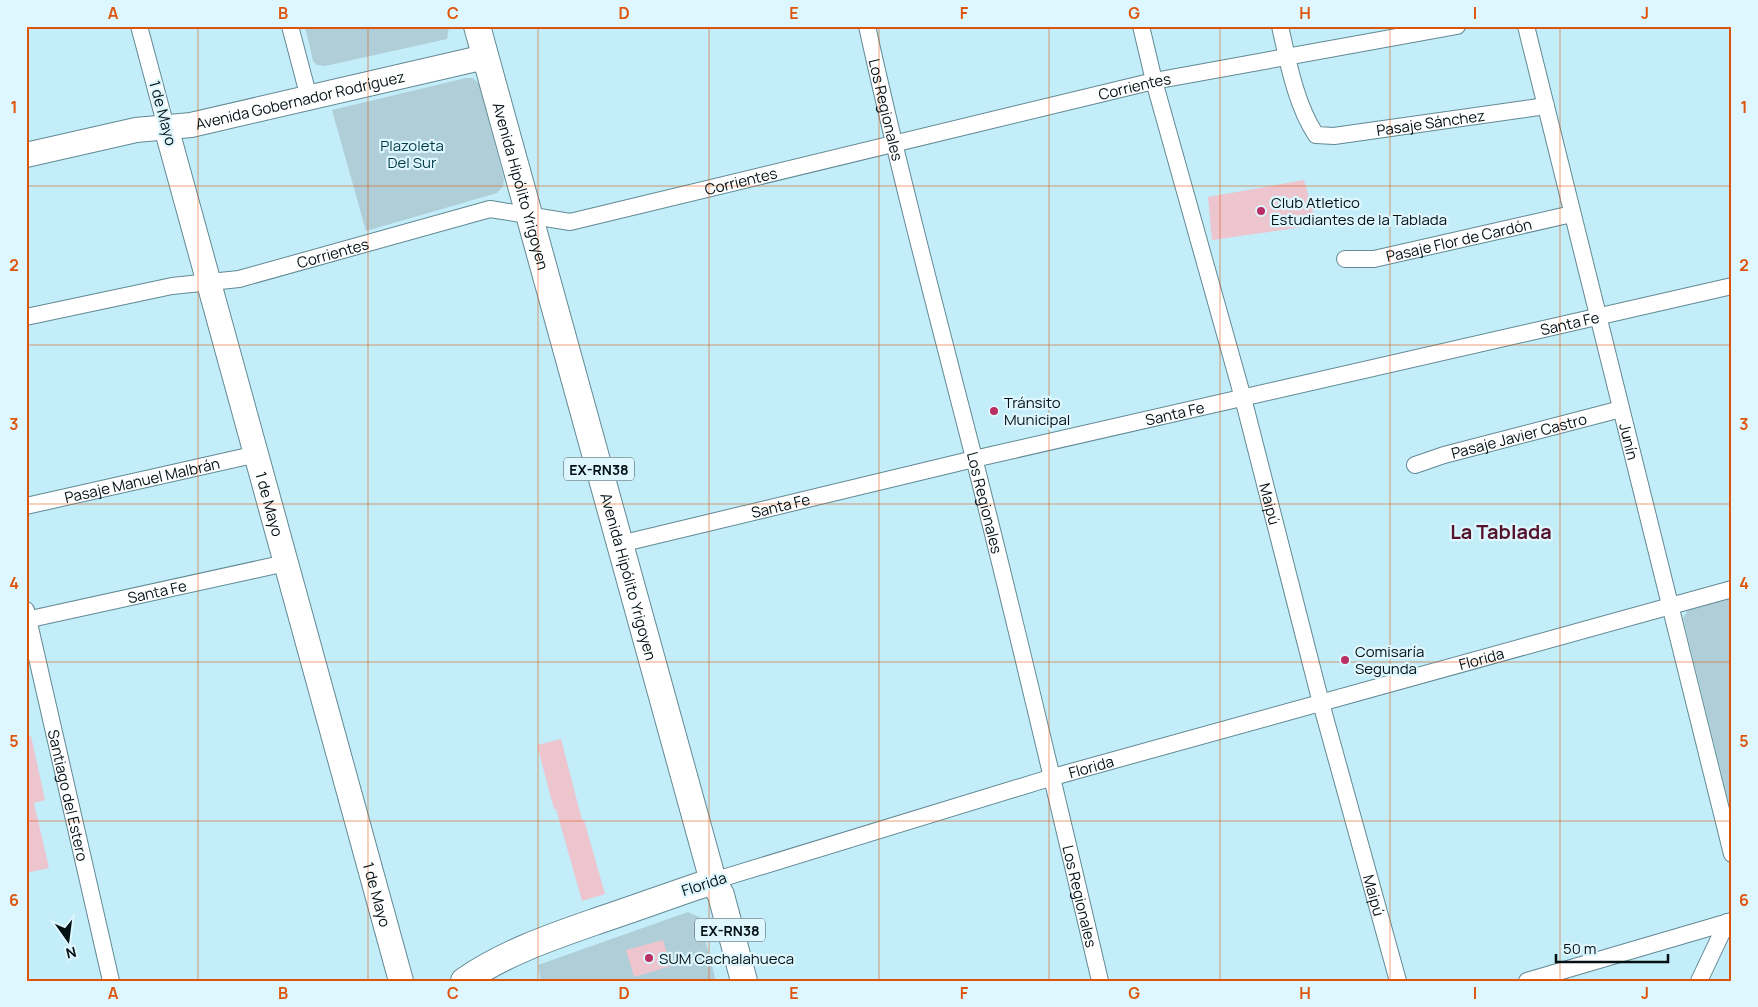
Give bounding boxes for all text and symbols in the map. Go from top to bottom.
text: A [108,2,119,24]
text: B [278,2,288,24]
text: C [447,2,459,24]
text: D [618,2,630,24]
text: E [789,2,799,24]
text: F [960,2,969,24]
text: G [1128,2,1140,24]
text: H [1299,2,1311,24]
text: I [1473,2,1477,24]
text: J [1641,2,1649,24]
street label: Los Regionales [864,57,909,163]
street label: Avenida Gobernador Rodríguez [193,65,407,134]
street label: Corrientes [1096,68,1173,105]
street label: 1 de Mayo [144,78,182,148]
text: 1 [10,96,18,118]
text: 1 [1740,96,1748,118]
street label: Avenida Hipólito Yrigoyen [488,100,554,272]
street label: Pasaje Sánchez [1375,104,1486,140]
park label: Plazoleta Del Sur [380,135,444,173]
street label: Corrientes [703,162,779,200]
place label: Club Atletico Estudiantes de la Tablada [1271,192,1447,230]
marker: Club Atletico Estudiantes de la Tablada [1255,205,1267,217]
street label: Pasaje Flor de Cardón [1384,213,1534,266]
street label: Corrientes [294,233,371,273]
text: 2 [9,254,19,276]
text: 2 [1739,254,1749,276]
street label: Santa Fe [1538,306,1601,340]
place label: Tránsito Municipal [1004,392,1070,430]
street label: Santa Fe [1143,396,1207,430]
marker: Tránsito Municipal [988,405,1000,417]
street label: Pasaje Javier Castro [1449,408,1589,463]
text: 3 [9,413,19,435]
text: 3 [1739,413,1749,435]
street label: Junín [1615,421,1644,462]
street label: Los Regionales [962,449,1008,556]
street label: Pasaje Manuel Malbrán [62,452,222,508]
road number: EX-RN38 [564,458,634,480]
street label: 1 de Mayo [251,469,289,539]
street label: Maipú [1255,481,1285,527]
street label: Santa Fe [749,488,812,523]
street label: Avenida Hipólito Yrigoyen [596,490,662,663]
district label: La Tablada [1450,518,1552,545]
text: 4 [9,572,19,594]
text: 4 [1739,572,1749,594]
street label: Santa Fe [125,575,189,608]
place label: Comisaría Segunda [1355,641,1424,679]
street label: Florida [1456,642,1506,675]
marker: Comisaría Segunda [1339,654,1351,666]
street label: Santiago del Estero [43,727,94,863]
text: 5 [9,730,19,752]
text: 5 [1739,730,1749,752]
street label: Florida [1066,750,1116,783]
street label: Los Regionales [1058,843,1102,949]
street label: 1 de Mayo [358,860,396,929]
street label: Florida [679,867,729,901]
street label: Maipú [1358,872,1390,918]
text: 6 [9,889,19,911]
text: 6 [1739,889,1749,911]
north arrow [42,914,92,964]
road number: EX-RN38 [695,918,765,942]
scale bar [1556,932,1668,964]
text: 50 m [1563,938,1597,959]
text: N [64,943,78,964]
place label: SUM Cachalahueca [659,948,794,969]
marker: SUM Cachalahueca [643,952,655,964]
text: A [108,982,119,1004]
text: B [278,982,288,1004]
text: C [447,982,459,1004]
text: D [618,982,630,1004]
text: E [789,982,799,1004]
text: F [960,982,969,1004]
text: G [1128,982,1140,1004]
text: H [1299,982,1311,1004]
text: I [1473,982,1477,1004]
text: J [1641,982,1649,1004]

